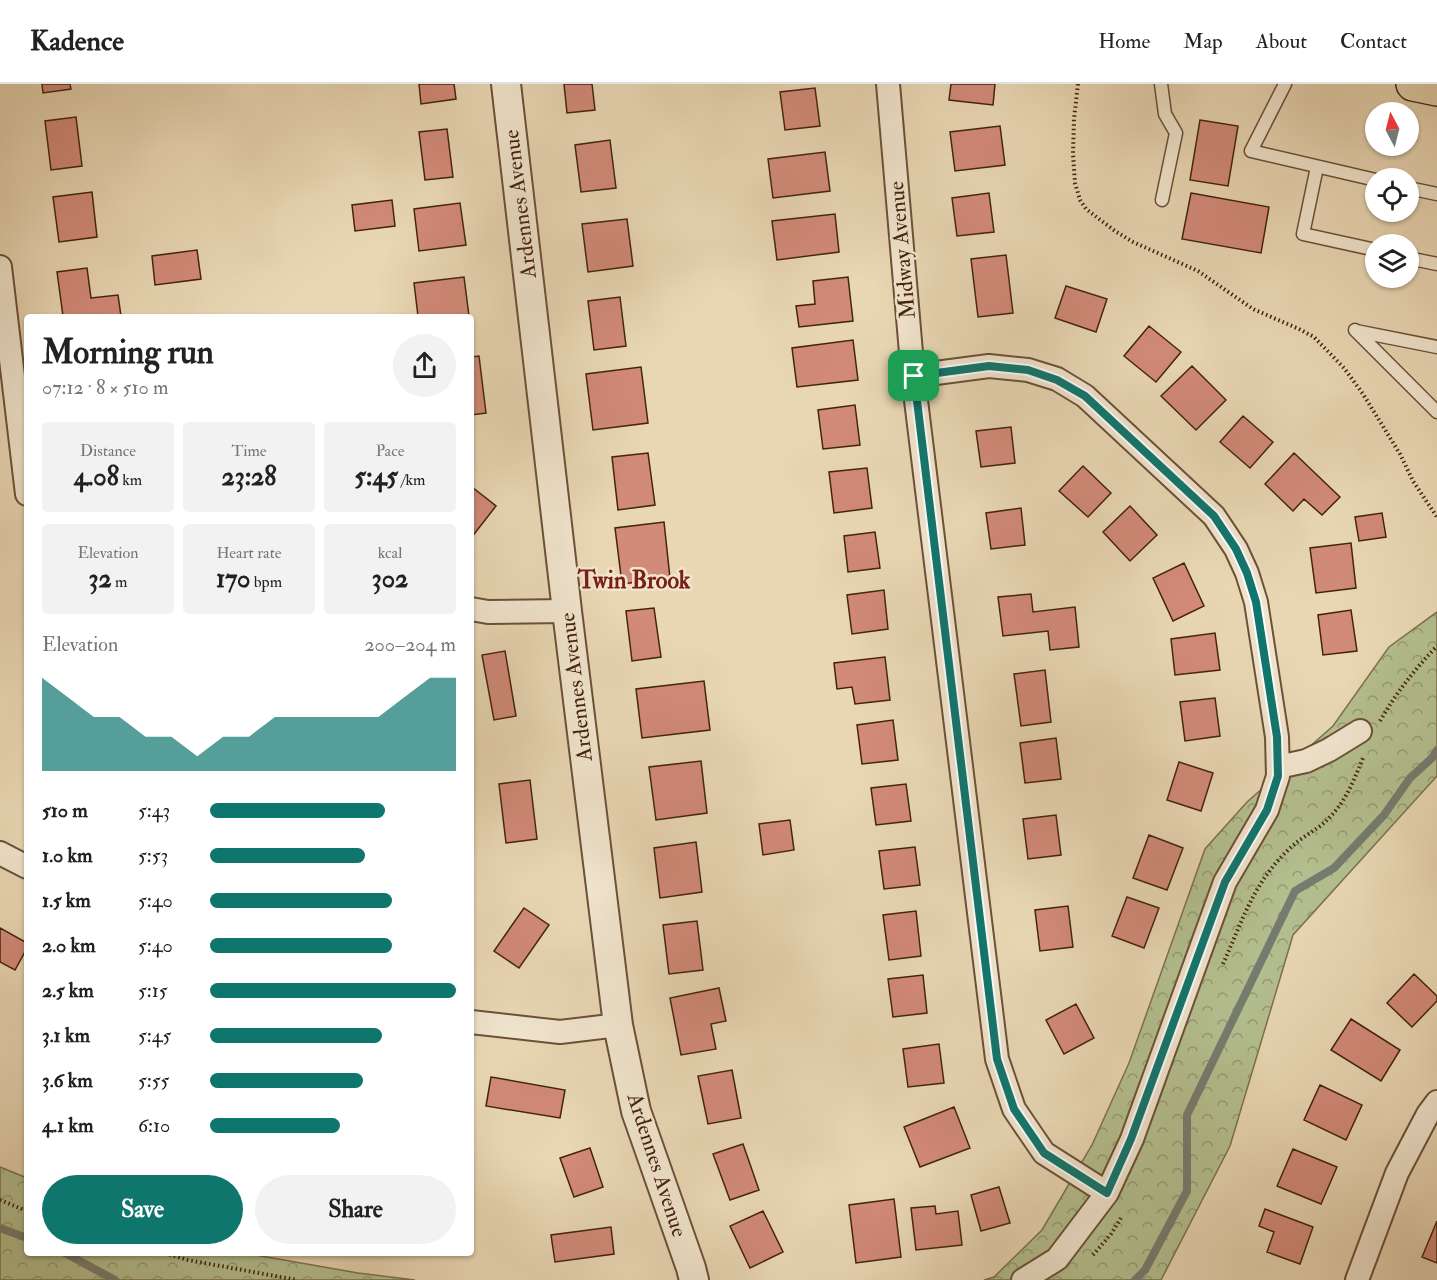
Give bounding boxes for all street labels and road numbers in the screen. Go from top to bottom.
street label: Ardennes Avenue [497,128,543,281]
street label: Midway Avenue [882,180,922,320]
street label: Ardennes Avenue [553,611,599,764]
street label: Ardennes Avenue [620,1088,693,1241]

